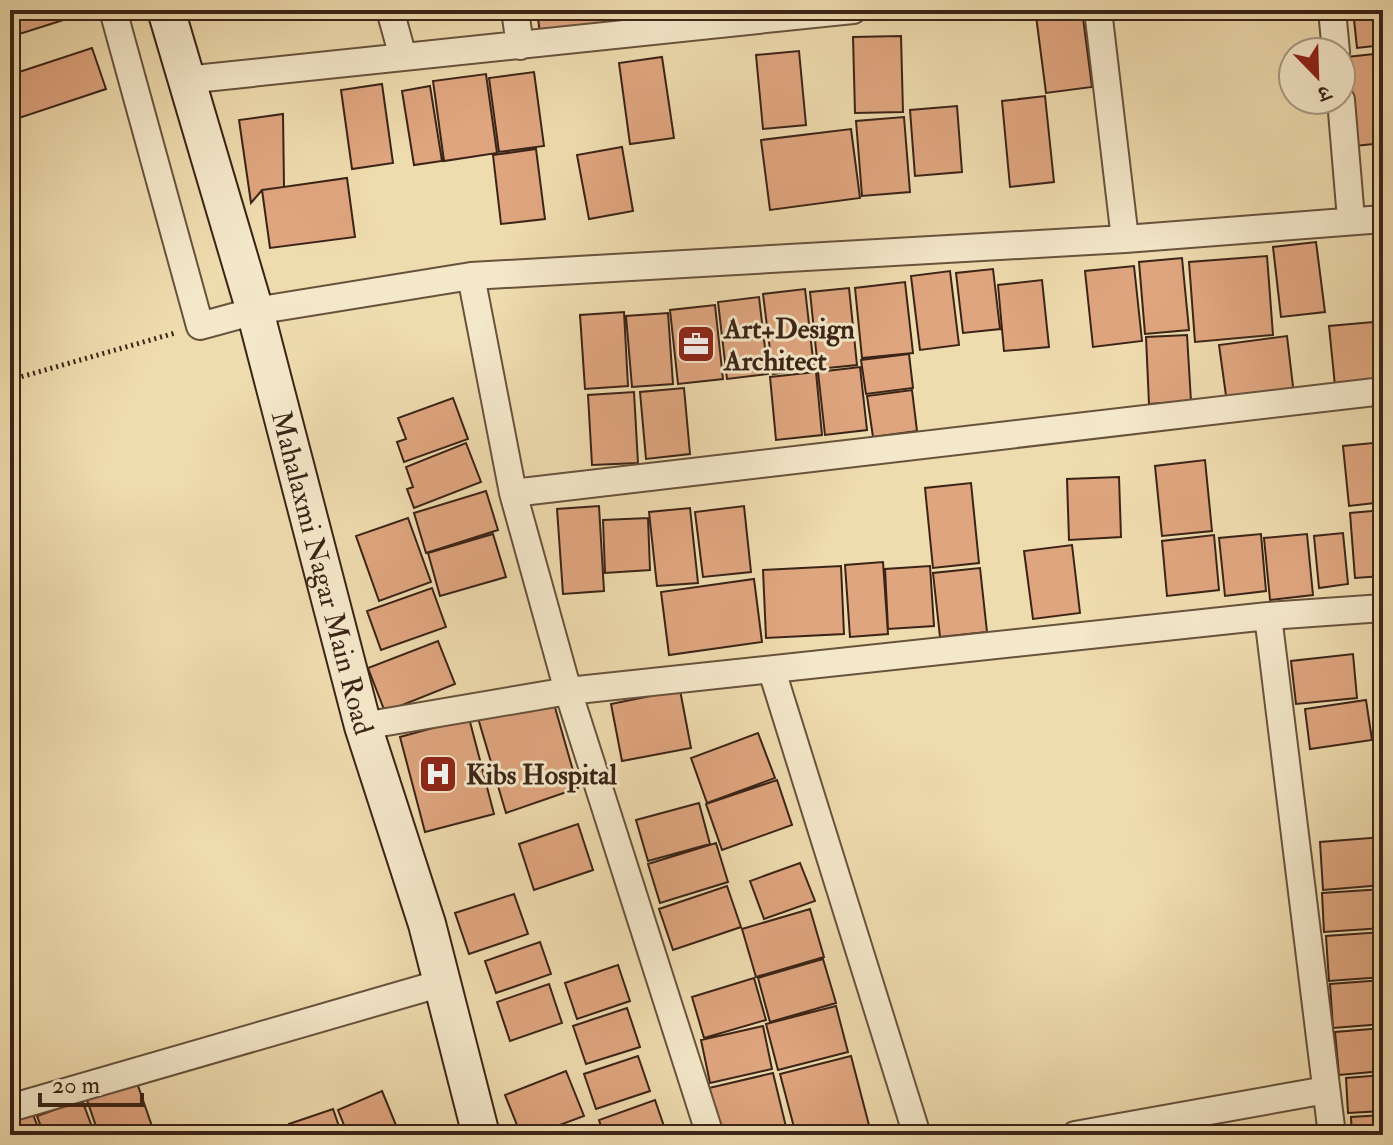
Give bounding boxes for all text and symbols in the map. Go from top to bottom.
north arrow [1277,36,1357,116]
text: उ [1312,78,1337,109]
place label: Art+Design Architect [723,312,855,379]
office icon: Art+Design Architect [675,323,717,365]
street label: Mahalaxmi Nagar Main Road [263,407,381,740]
hospital icon: Kibs Hospital [417,753,459,795]
place label: Kibs Hospital [466,758,618,793]
scale bar [40,1057,142,1107]
text: 20 m [52,1070,101,1101]

